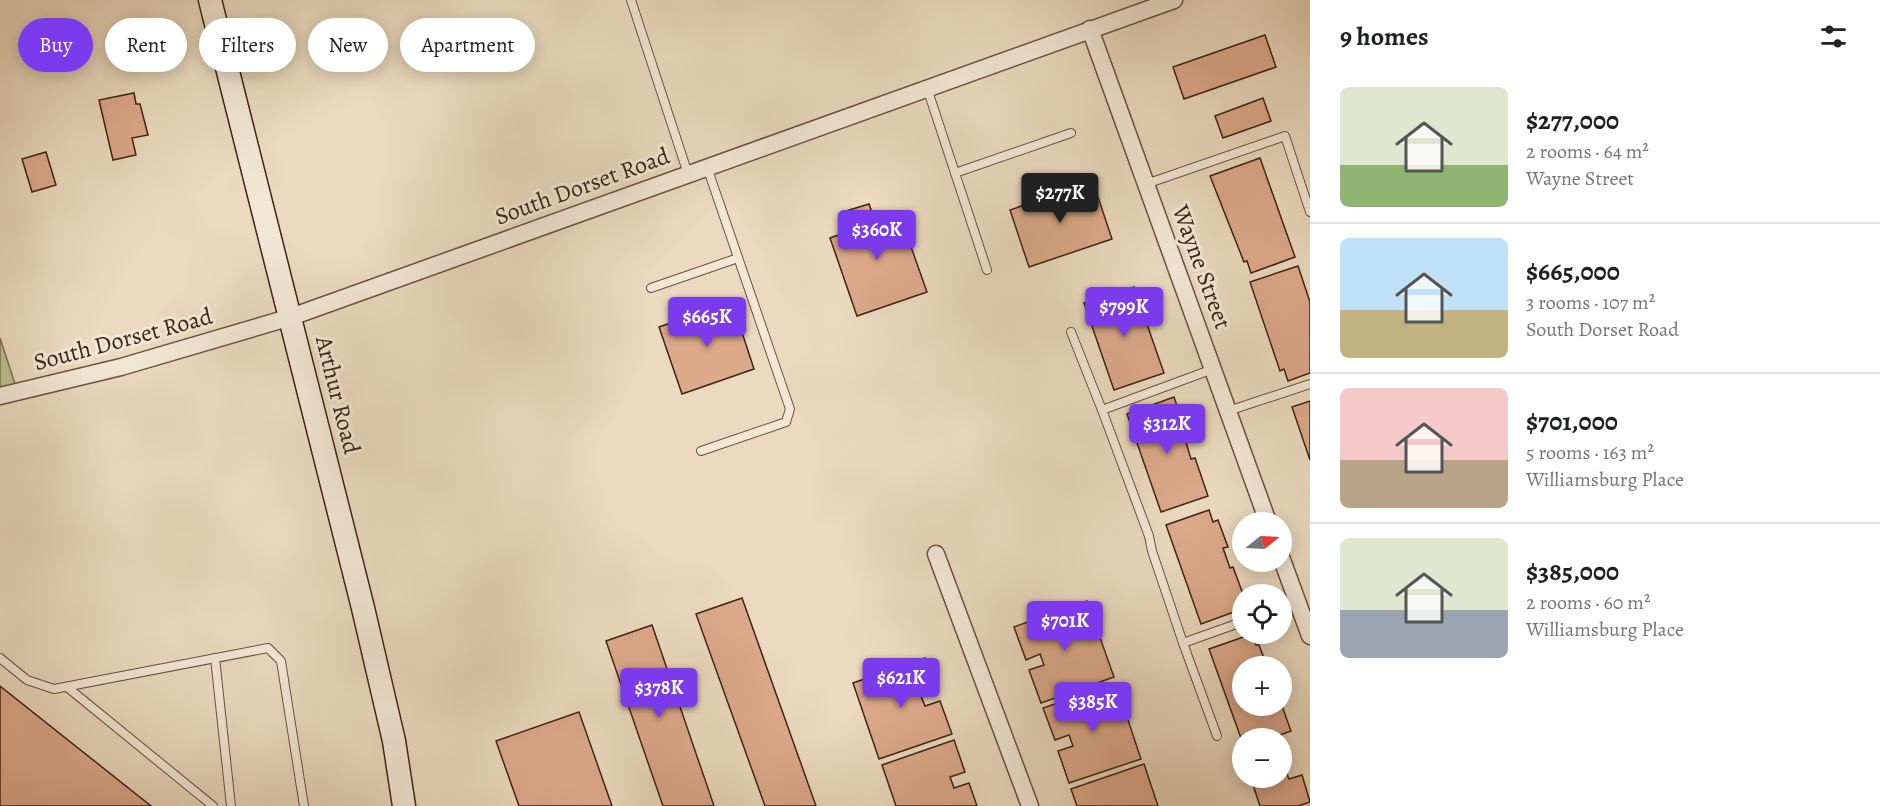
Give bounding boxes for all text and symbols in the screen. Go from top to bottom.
chip: Buy [18,18,93,72]
chip: Rent [105,18,187,72]
chip: Filters [199,18,296,72]
chip: New [308,18,388,72]
chip: Apartment [400,18,535,72]
text: 9 homes [1340,19,1429,54]
icon: filters [1817,20,1850,53]
text: $277,000 [1526,103,1619,138]
icon: home [1388,111,1460,183]
text: 2 rooms · 64 m² [1526,138,1649,165]
street label: South Dorset Road [490,140,674,232]
text: Wayne Street [1526,165,1634,192]
pin: $277K [1018,173,1102,224]
text: $277K [1035,179,1085,206]
street label: Wayne Street [1164,200,1239,333]
pin: $360K [835,210,919,261]
text: $360K [852,216,902,243]
text: $665,000 [1526,254,1620,289]
icon: home [1388,262,1460,334]
pin: $799K [1082,287,1166,338]
text: 3 rooms · 107 m² [1526,289,1655,316]
text: $799K [1099,293,1149,320]
pin: $665K [665,297,749,348]
street label: South Dorset Road [30,300,216,378]
text: $665K [682,303,732,330]
text: South Dorset Road [1526,316,1679,343]
street label: Arthur Road [308,332,368,457]
pin: $312K [1125,404,1209,455]
text: $701,000 [1526,404,1618,439]
text: $312K [1143,410,1191,437]
icon: home [1388,412,1460,484]
text: 5 rooms · 163 m² [1526,439,1654,466]
text: Williamsburg Place [1526,466,1684,493]
north arrow [1232,512,1292,572]
map controls [1232,512,1292,788]
text: $385,000 [1526,554,1619,589]
icon: home [1388,562,1460,634]
button: locate [1232,584,1292,644]
text: 2 rooms · 60 m² [1526,589,1650,616]
pin: $701K [1023,601,1107,652]
text: $701K [1041,607,1089,634]
text: Williamsburg Place [1526,616,1684,643]
button: + [1232,656,1292,716]
pin: $621K [859,658,943,709]
text: $621K [877,664,925,691]
pin: $378K [617,668,701,719]
text: $378K [634,674,684,701]
pin: $385K [1051,682,1135,733]
text: $385K [1068,688,1118,715]
button: − [1232,728,1292,788]

